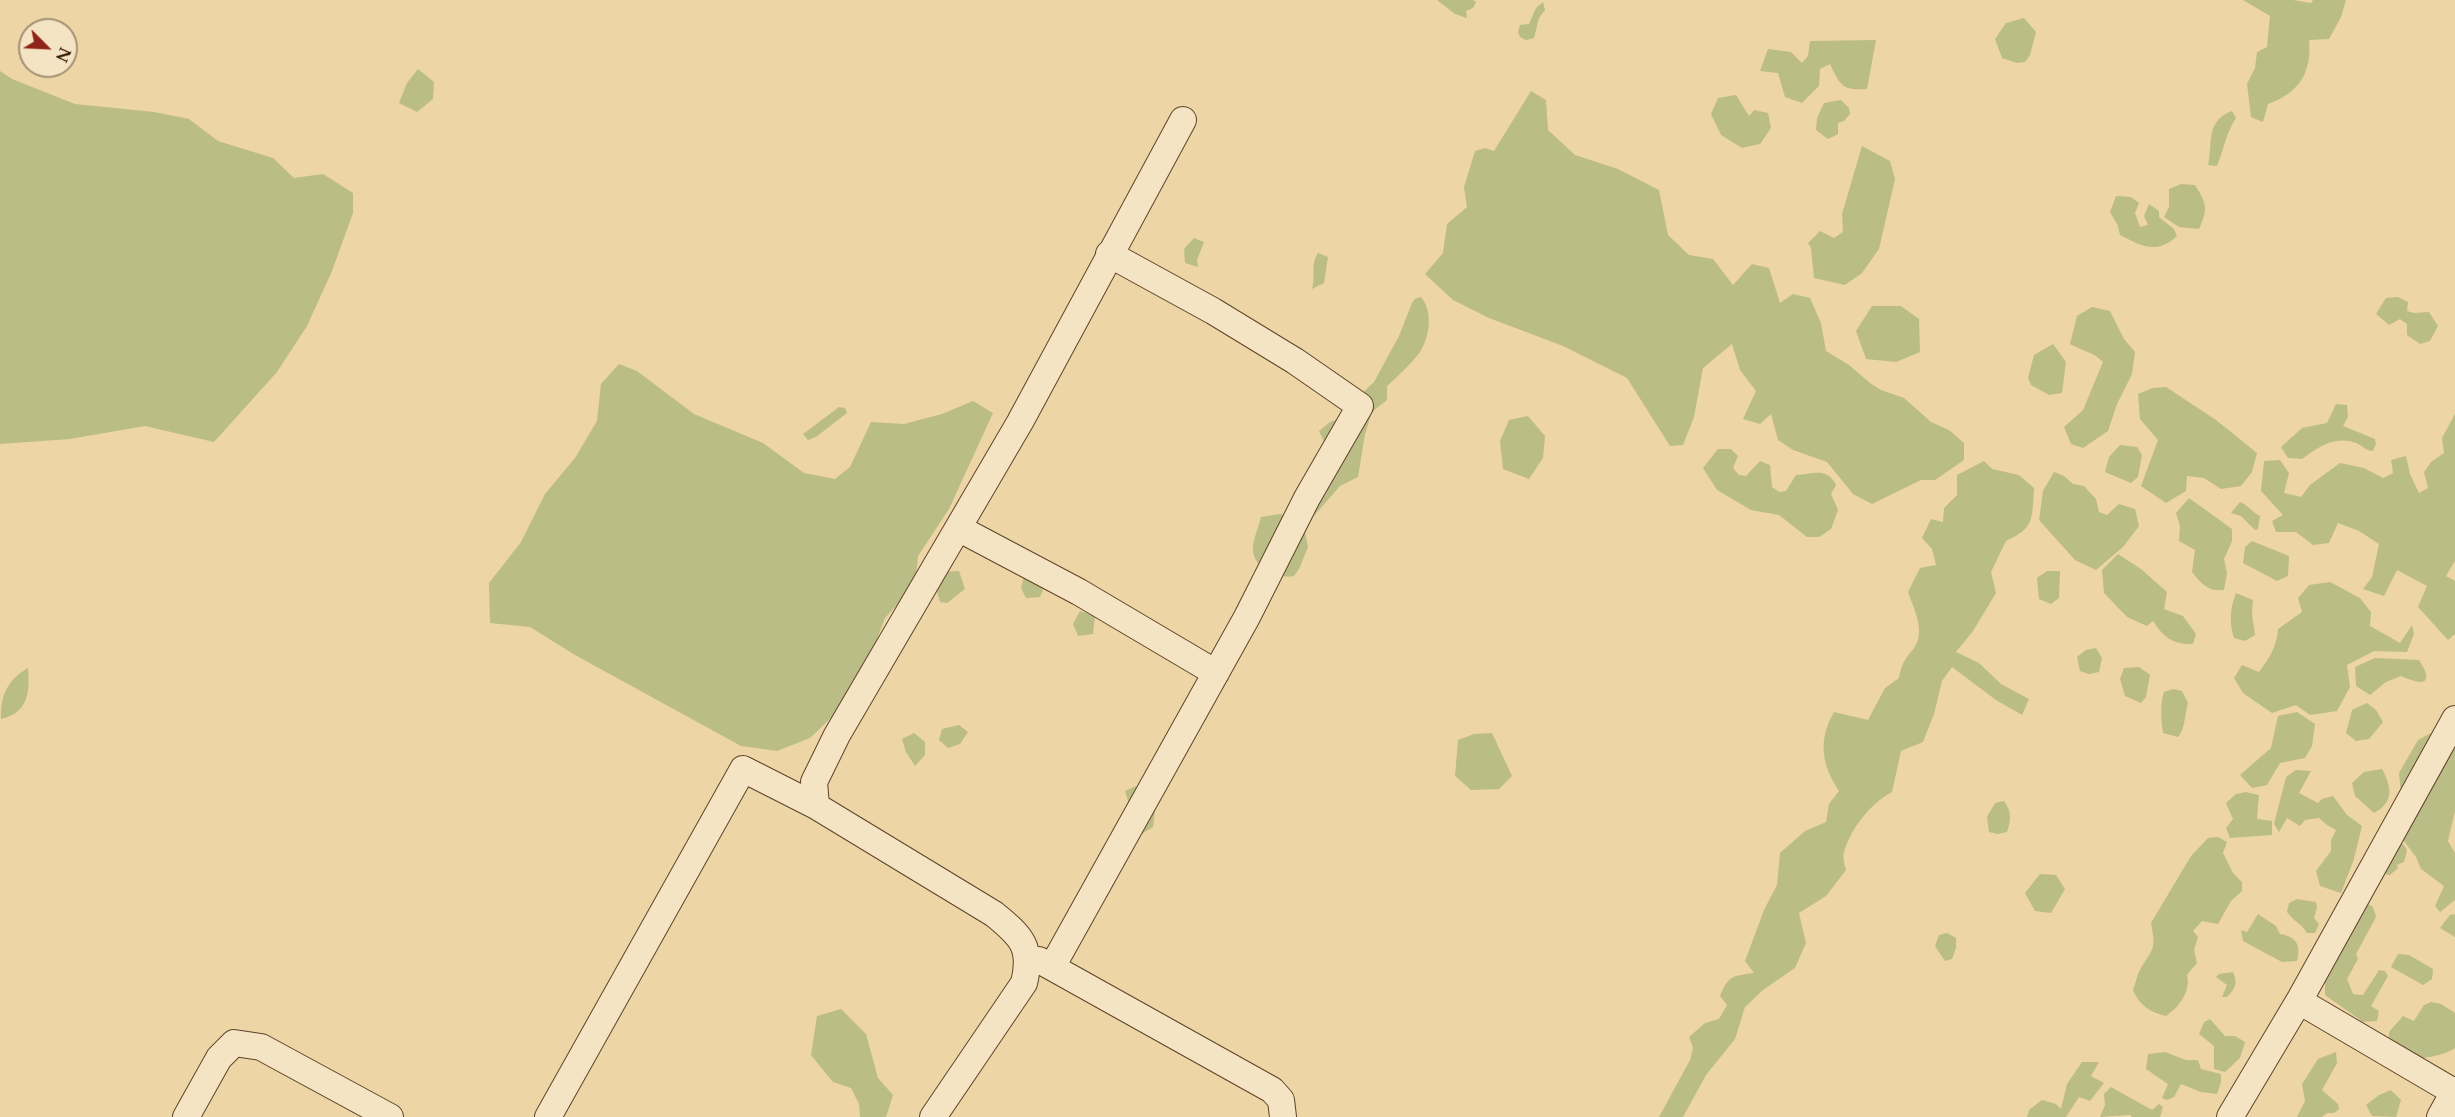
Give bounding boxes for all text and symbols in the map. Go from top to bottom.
north arrow [18,18,78,78]
text: N [50,44,75,65]

